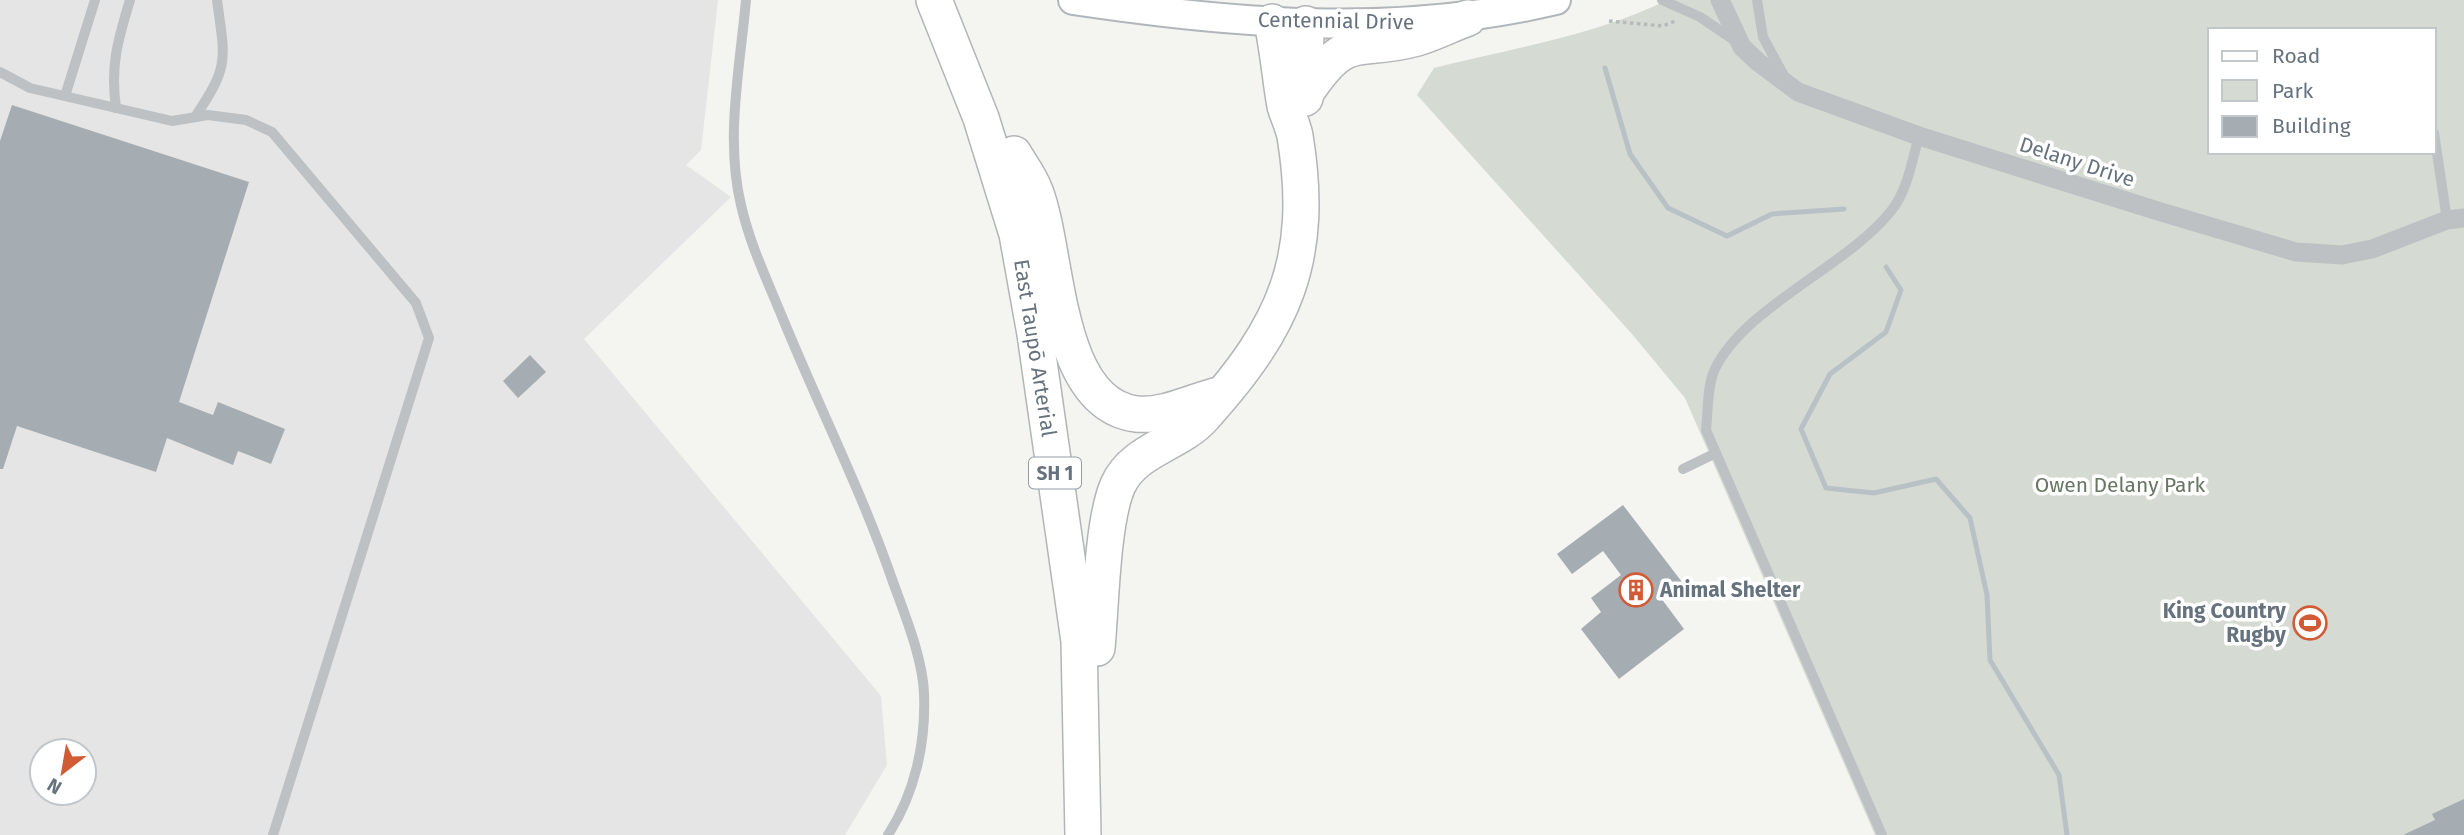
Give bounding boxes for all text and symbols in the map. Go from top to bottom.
street label: Centennial Drive [1258,7,1414,35]
legend [2208,28,2436,154]
text: Road [2272,43,2320,69]
text: Park [2272,78,2314,104]
text: Building [2272,113,2351,139]
street label: Delany Drive [2016,131,2138,193]
street label: East Taupō Arterial [1008,257,1062,439]
road number: SH 1 [1029,458,1081,488]
park label: Owen Delany Park [2035,472,2206,498]
building icon: Animal Shelter [1617,571,1655,609]
place label: Animal Shelter [1659,577,1801,603]
place label: King Country Rugby [2163,598,2286,648]
sports icon: King Country Rugby [2291,604,2329,642]
north arrow [28,737,98,807]
text: N [43,773,66,799]

